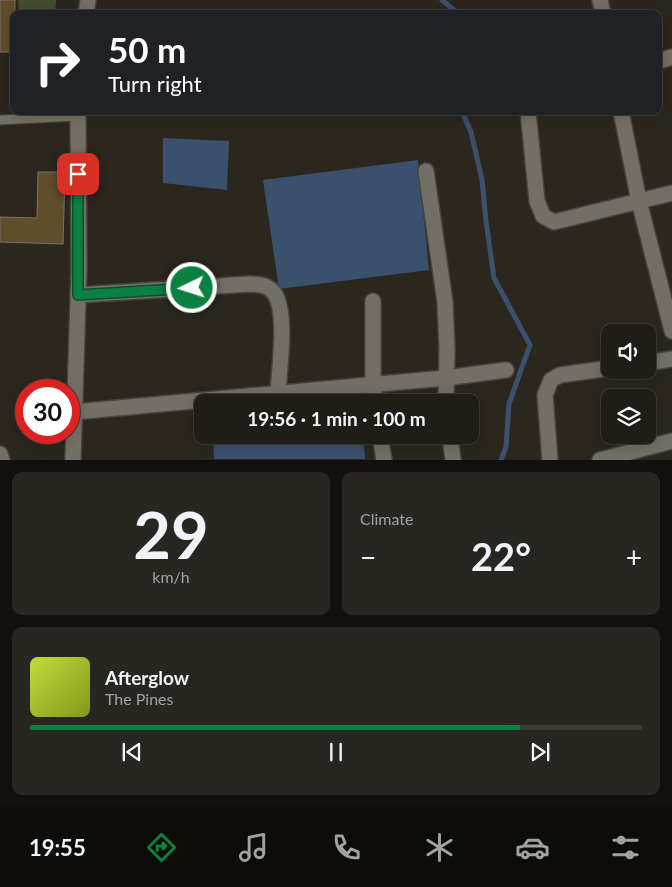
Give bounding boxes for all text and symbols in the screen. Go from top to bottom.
text: 50 m [108,28,186,70]
icon: right [25,30,90,95]
text: Turn right [108,70,202,97]
pin [57,153,99,195]
icon: arrive [64,160,92,188]
position arrow [165,261,217,313]
map controls [601,324,656,444]
button: sound [601,324,656,379]
speed limit sign: 30 [15,379,80,444]
button: layers [601,389,656,444]
text: 19:56 · 1 min · 100 m [247,407,426,430]
text: 29 [133,495,209,573]
text: Climate [360,509,413,528]
text: 22° [471,533,531,579]
text: − [360,540,376,574]
text: + [626,540,642,574]
text: km/h [152,567,190,586]
text: Afterglow [105,666,189,689]
text: The Pines [105,689,174,708]
icon: previous [118,738,146,766]
icon: pause [322,738,350,766]
icon: next [526,738,554,766]
icon: directions [144,830,179,865]
icon: music [236,830,271,865]
icon: phone [329,830,364,865]
icon: climate [422,830,457,865]
icon: car [515,830,550,865]
icon: filters [608,830,643,865]
text: 19:55 [29,834,86,861]

